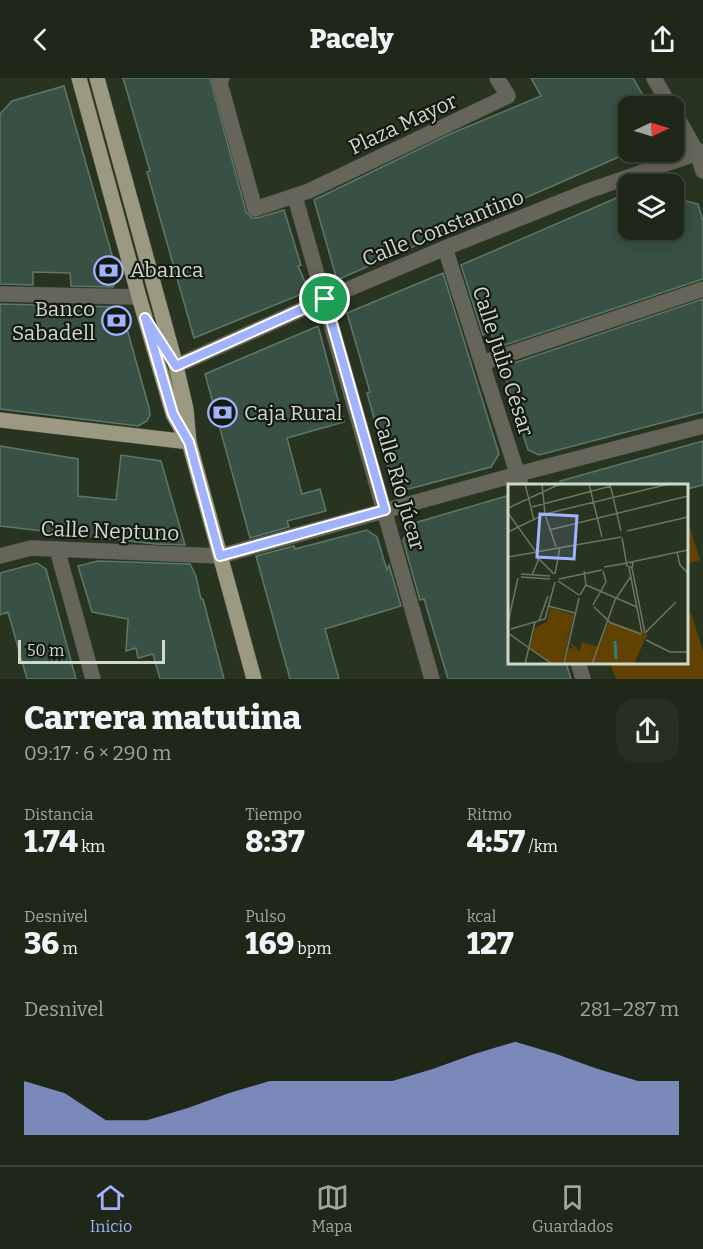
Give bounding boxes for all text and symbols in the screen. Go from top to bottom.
icon: back [24,23,57,56]
text: Pacely [310,23,393,55]
icon: share [646,23,679,56]
street label: Plaza Mayor [345,88,461,160]
north arrow [618,96,684,162]
map controls [618,96,684,240]
button: layers [618,174,684,240]
street label: Calle Constantino [358,184,528,272]
bank icon: Abanca [93,254,125,286]
place label: Abanca [130,257,204,283]
pin [299,273,350,324]
icon: arrive [308,282,341,315]
street label: Calle Julio César [467,283,539,439]
place label: Banco Sabadell [12,296,95,346]
bank icon: Banco Sabadell [100,305,132,337]
bank icon: Caja Rural [207,397,239,429]
place label: Caja Rural [244,400,343,426]
street label: Calle Río Júcar [367,412,431,554]
inset map [508,484,688,664]
street label: Calle Neptuno [40,516,180,546]
scale bar [18,637,165,664]
text: 50 m [27,641,64,660]
text: Carrera matutina [24,698,301,738]
button: share [616,699,679,762]
text: 09:17 · 6 × 290 m [24,741,171,765]
text: Distancia [24,805,93,824]
text: Tiempo [245,805,302,824]
text: Ritmo [467,805,512,824]
text: 1.74 [24,824,78,860]
text: 8:37 [245,824,305,860]
text: 4:57 [467,824,525,860]
text: km [78,837,105,856]
text: /km [525,837,558,856]
text: Desnivel [24,907,88,926]
text: Pulso [245,907,286,926]
text: kcal [467,907,496,926]
text: 36 [24,926,59,962]
text: 169 [245,926,294,962]
text: 127 [467,926,514,962]
text: m [59,939,78,958]
text: bpm [294,939,332,958]
text: Desnivel [24,997,104,1021]
text: 281–287 m [580,997,679,1021]
tab: Inicio [90,1181,132,1236]
tab: Mapa [312,1181,353,1236]
tab: Guardados [532,1181,613,1236]

